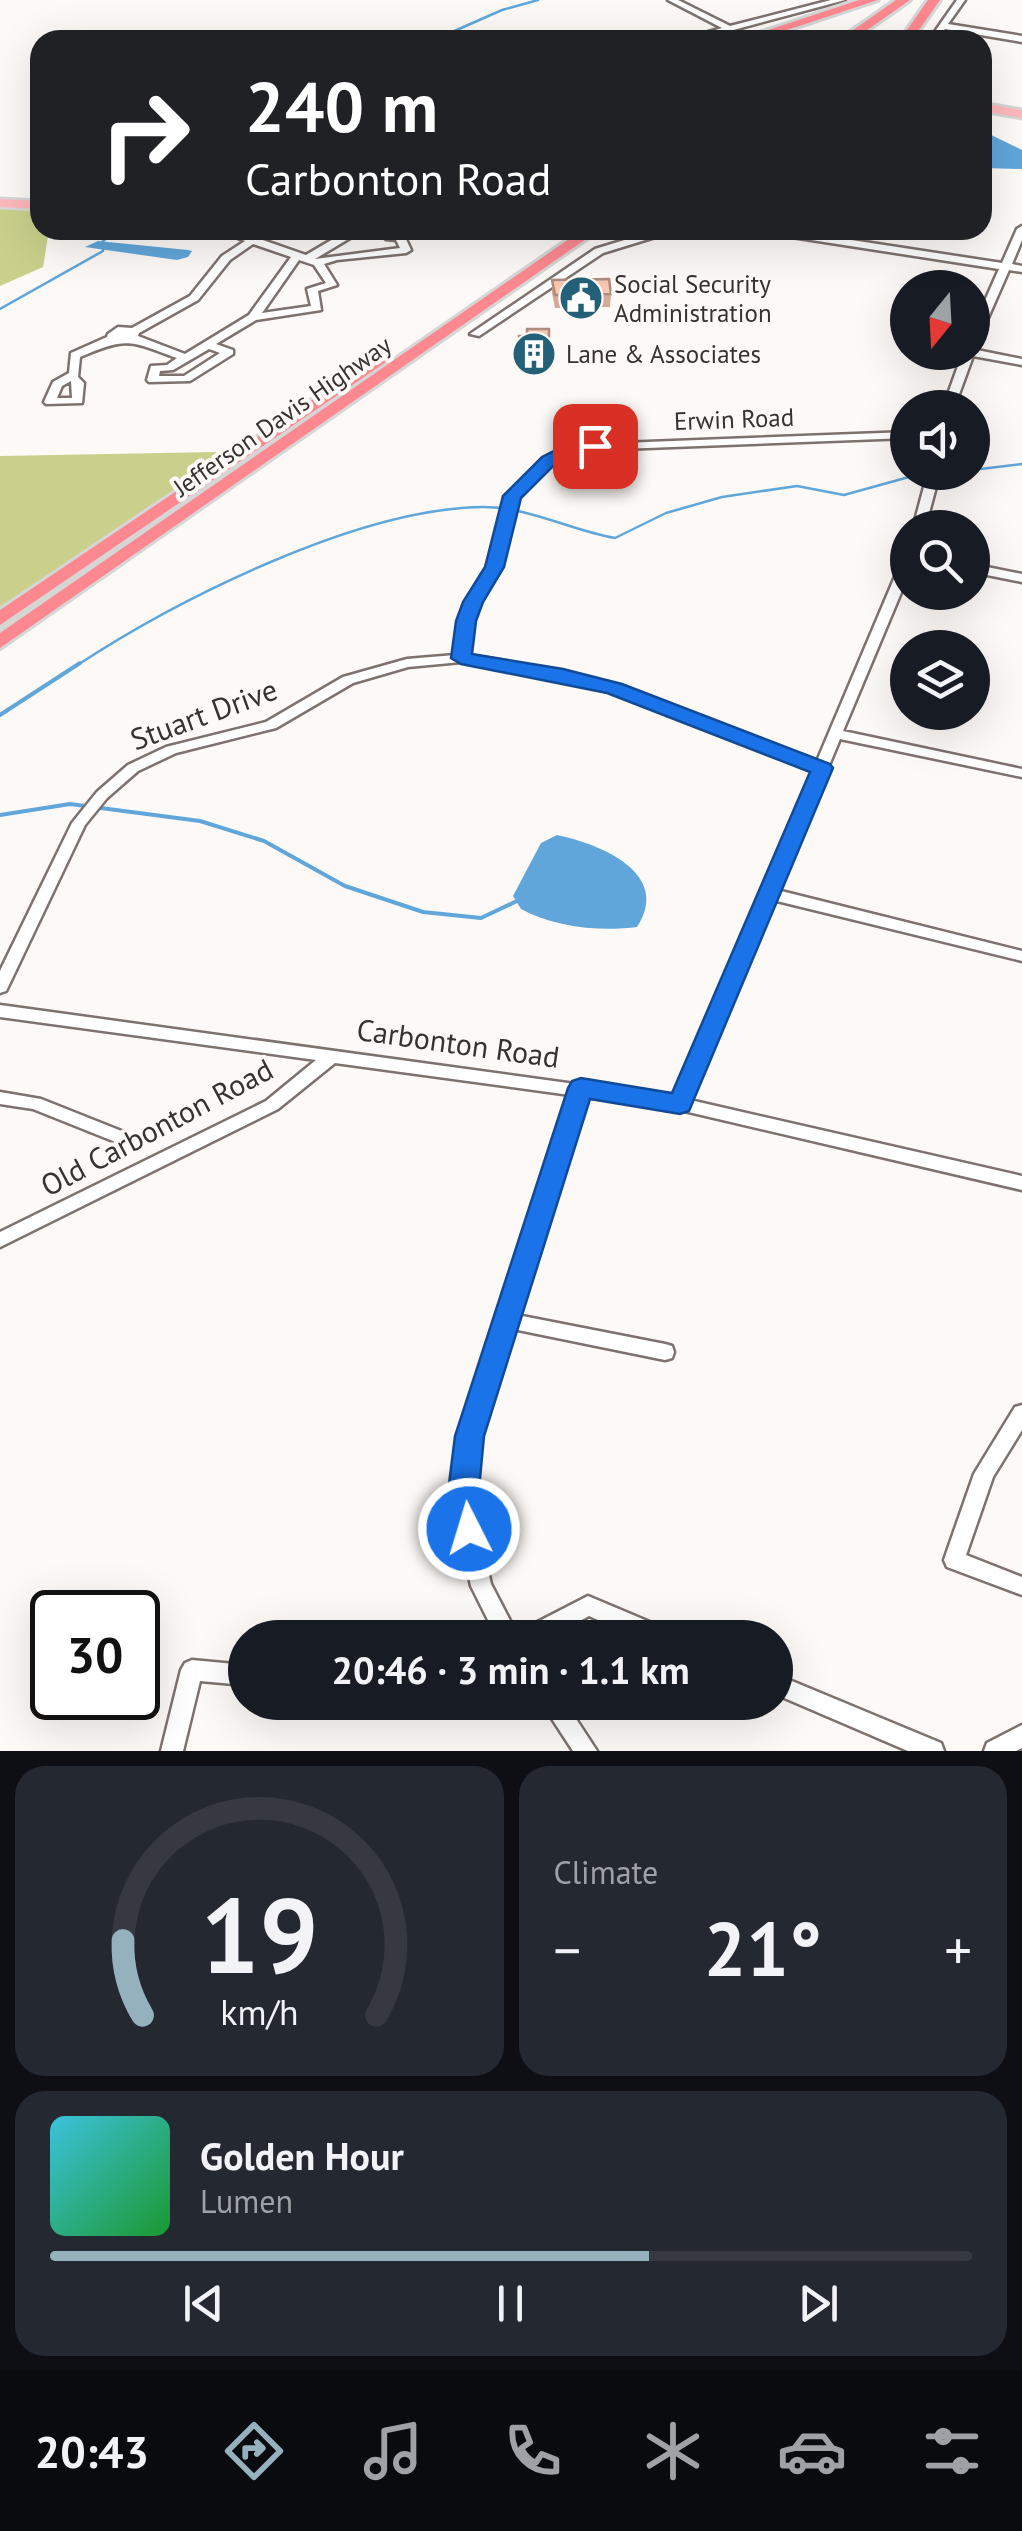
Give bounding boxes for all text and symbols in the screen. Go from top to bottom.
text: 240 m [245,61,438,151]
icon: right [80,70,210,200]
text: Carbonton Road [245,149,551,207]
place label: Social Security Administration [614,268,772,329]
north arrow [890,270,990,370]
map controls [890,270,990,730]
public building icon: Social Security Administration [558,275,604,321]
street label: Jefferson Davis Highway [166,328,397,504]
building icon: Lane & Associates [511,331,557,377]
place label: Lane & Associates [566,338,761,370]
button: sound [890,390,990,490]
street label: Erwin Road [673,401,795,437]
pin [553,404,638,489]
icon: arrive [568,419,623,474]
button: search [890,510,990,610]
button: layers [890,630,990,730]
street label: Stuart Drive [125,669,282,758]
street label: Carbonton Road [354,1009,562,1076]
street label: Old Carbonton Road [33,1049,279,1204]
position arrow [417,1477,521,1581]
speed limit sign: 30 [30,1590,160,1720]
text: 20:46 · 3 min · 1.1 km [331,1645,690,1694]
text: Climate [554,1851,658,1893]
text: 19 [200,1867,318,2002]
text: 21° [704,1900,822,1997]
text: − [554,1914,581,1985]
text: + [944,1914,972,1985]
text: km/h [220,1989,298,2035]
text: Golden Hour [200,2131,404,2180]
text: Lumen [200,2180,293,2222]
icon: previous [176,2276,231,2331]
icon: pause [483,2276,538,2331]
icon: next [791,2276,846,2331]
icon: directions [219,2416,289,2486]
icon: music [358,2416,428,2486]
icon: phone [498,2416,568,2486]
icon: climate [638,2416,708,2486]
icon: car [777,2416,847,2486]
icon: filters [917,2416,987,2486]
text: 20:43 [35,2422,149,2480]

